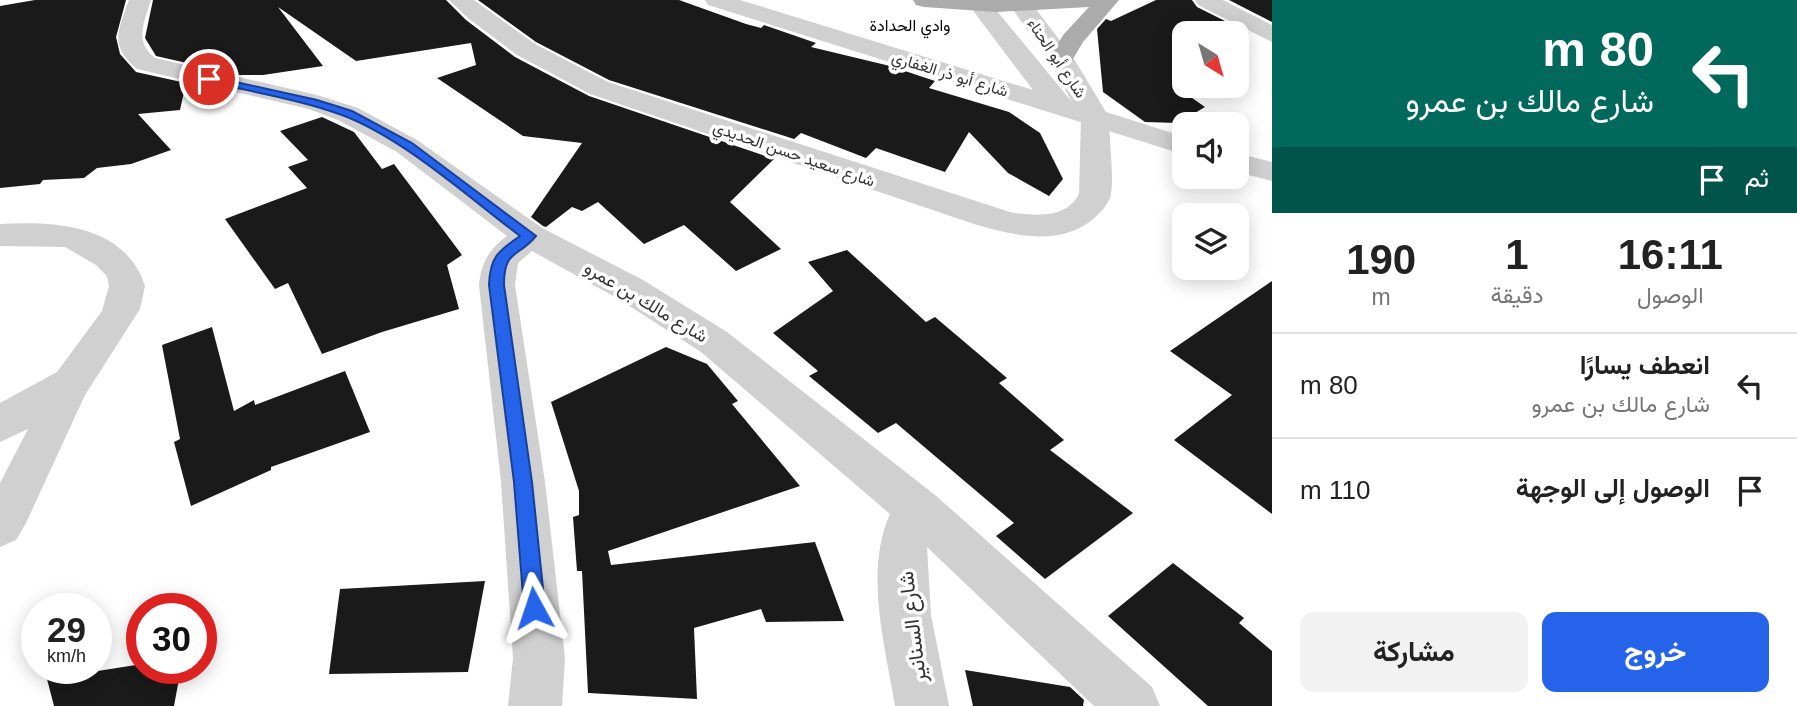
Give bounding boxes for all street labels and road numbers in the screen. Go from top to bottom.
street label: شارع أبو الحناء [1022,15,1090,103]
street label: شارع أبو ذر الغفاري [888,48,1010,105]
street label: شارع سعيد حسن الحديدي [709,118,877,194]
street label: شارع مالك بن عمرو [580,257,711,348]
street label: شارع السنانير [894,570,933,685]

